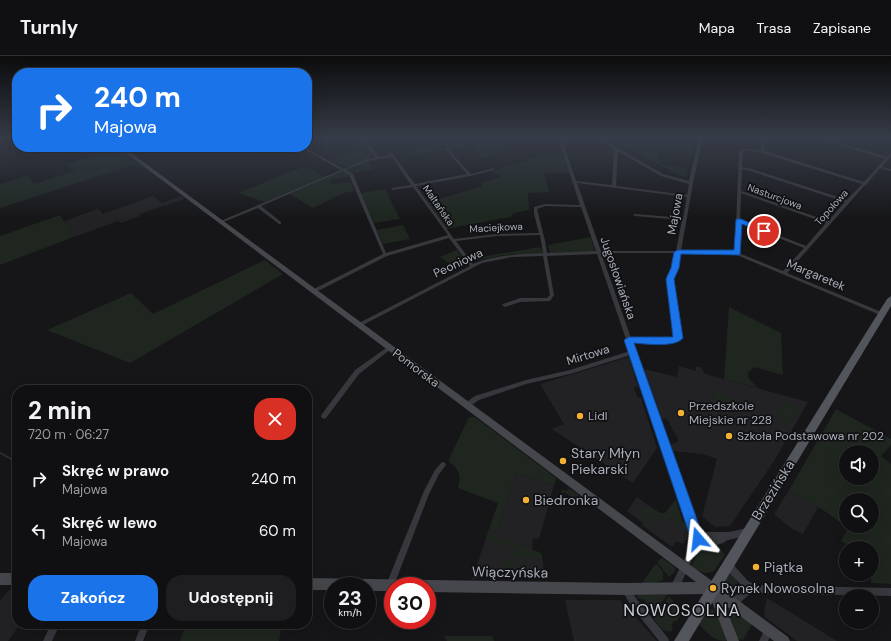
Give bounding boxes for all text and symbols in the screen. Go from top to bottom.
text: Turnly [20,15,78,40]
text: Mapa [699,19,735,37]
text: Trasa [757,19,791,37]
text: Zapisane [813,19,871,37]
text: 240 m [94,79,181,116]
icon: right [28,84,80,136]
text: Majowa [94,115,157,139]
street label: Nasturcjowa [746,181,804,212]
street label: Maltańska [420,182,457,228]
street label: Topolowa [812,187,851,228]
street label: Majowa [663,192,687,236]
pin [747,214,781,248]
street label: Maciejkowa [469,220,523,235]
icon: arrive [753,220,775,242]
street label: Jugosłowiańska [596,235,640,321]
street label: Peoniowa [431,245,485,281]
street label: Margaretek [784,255,848,295]
street label: Mirtowa [564,341,612,369]
street label: Pomorska [389,345,443,391]
text: 2 min [28,395,91,426]
button: close [254,398,296,440]
place label: Przedszkole Miejskie nr 228 [689,398,772,428]
place label: Lidl [588,408,607,424]
marker: Przedszkole Miejskie nr 228 [676,408,686,418]
marker: Lidl [575,411,585,421]
text: 720 m · 06:27 [28,426,109,443]
place label: Szkoła Podstawowa nr 202 [737,428,884,444]
marker: Szkoła Podstawowa nr 202 [724,431,734,441]
place label: Stary Młyn Piekarski [571,444,640,478]
map controls [839,445,879,629]
button: sound [839,445,879,485]
marker: Stary Młyn Piekarski [558,456,568,466]
street label: Brzezińska [747,457,799,523]
text: Skręć w prawo [62,461,169,481]
icon: right [28,468,50,490]
text: 240 m [251,469,296,489]
text: Majowa [62,481,107,498]
place label: Biedronka [534,491,598,509]
button: search [839,493,879,533]
marker: Biedronka [521,495,531,505]
text: Skręć w lewo [62,513,157,533]
position arrow [677,518,719,560]
icon: left [28,520,50,542]
text: 60 m [259,521,296,541]
text: Majowa [62,533,107,550]
button: + [839,541,879,581]
place label: Piątka [764,558,803,576]
street label: Wiączyńska [472,562,548,582]
marker: Piątka [751,562,761,572]
button: Zakończ [28,575,158,621]
button: Udostępnij [166,575,296,621]
speed limit sign: 30 [384,577,436,629]
place label: Rynek Nowosolna [721,579,834,597]
marker: Rynek Nowosolna [708,583,718,593]
text: 23 [338,585,362,611]
button: − [839,589,879,629]
district label: NOWOSOLNA [623,599,741,621]
text: km/h [338,606,362,619]

